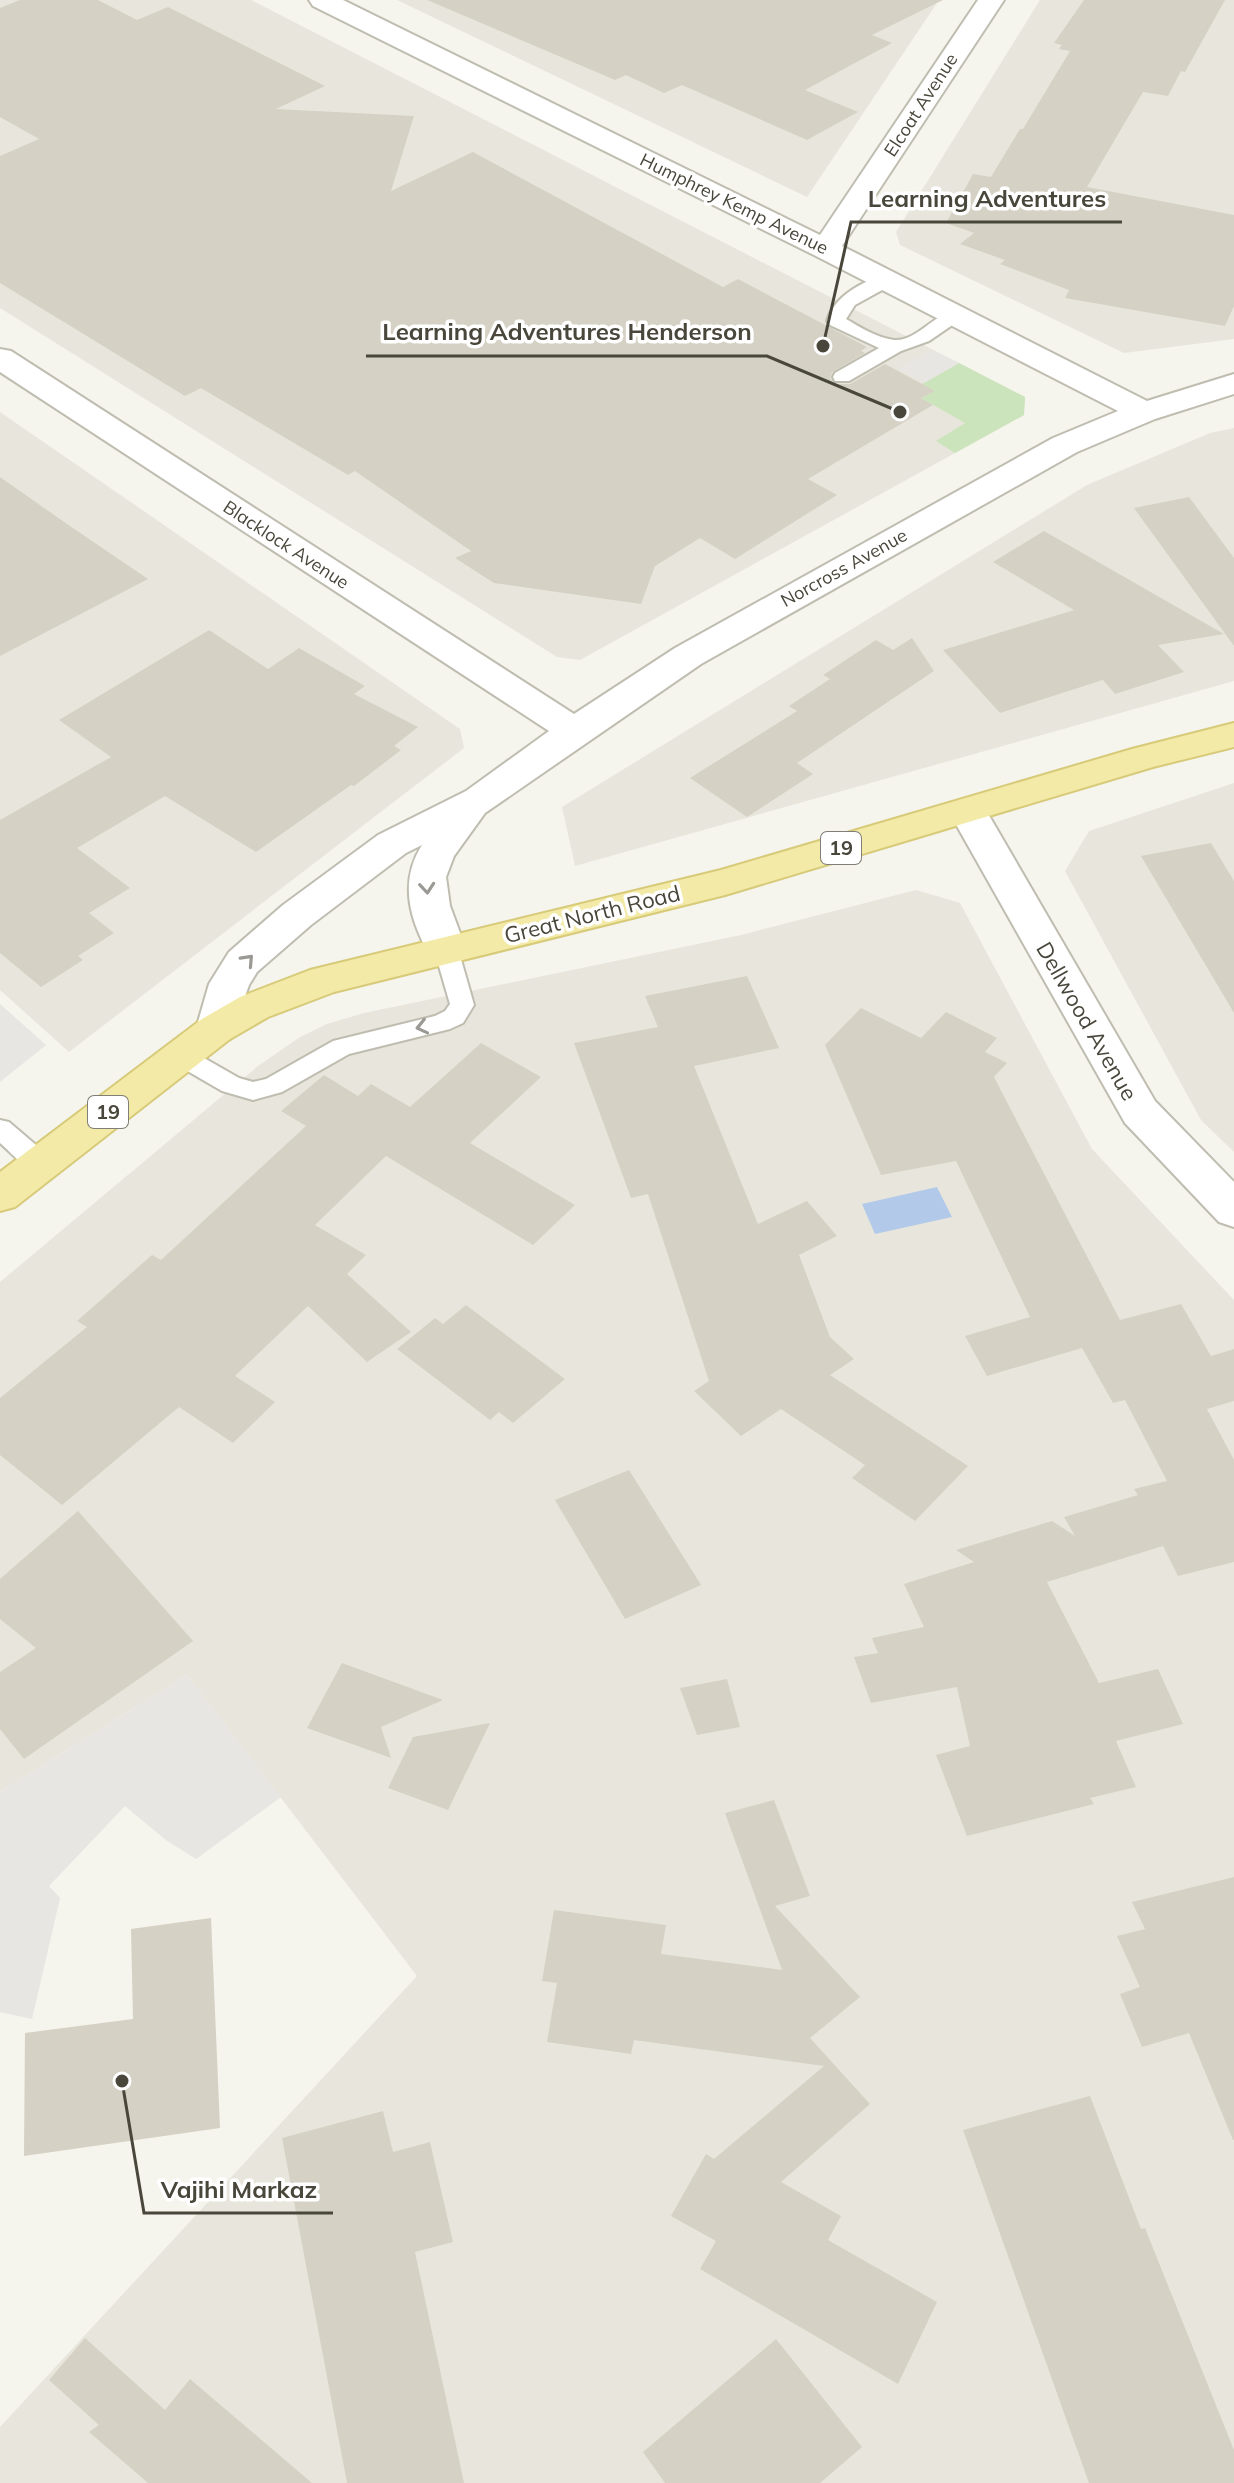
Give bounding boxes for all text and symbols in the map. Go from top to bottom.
street label: Elcoat Avenue [879,49,962,161]
street label: Humphrey Kemp Avenue [636,148,832,259]
callout: Learning Adventures [851,174,1122,222]
text: Learning Adventures [868,183,1106,213]
callout: Learning Adventures Henderson [366,308,767,356]
text: Learning Adventures Henderson [382,316,752,346]
street label: Blacklock Avenue [219,495,354,594]
street label: Norcross Avenue [777,523,911,612]
road number: 19 [821,832,861,864]
street label: Great North Road [501,879,683,949]
one-way arrow [418,881,435,894]
street label: Dellwood Avenue [1030,937,1144,1105]
one-way arrow [239,954,253,969]
one-way arrow [416,1018,429,1035]
road number: 19 [88,1096,128,1128]
callout: Vajihi Markaz [144,2165,333,2213]
text: Vajihi Markaz [160,2174,317,2204]

